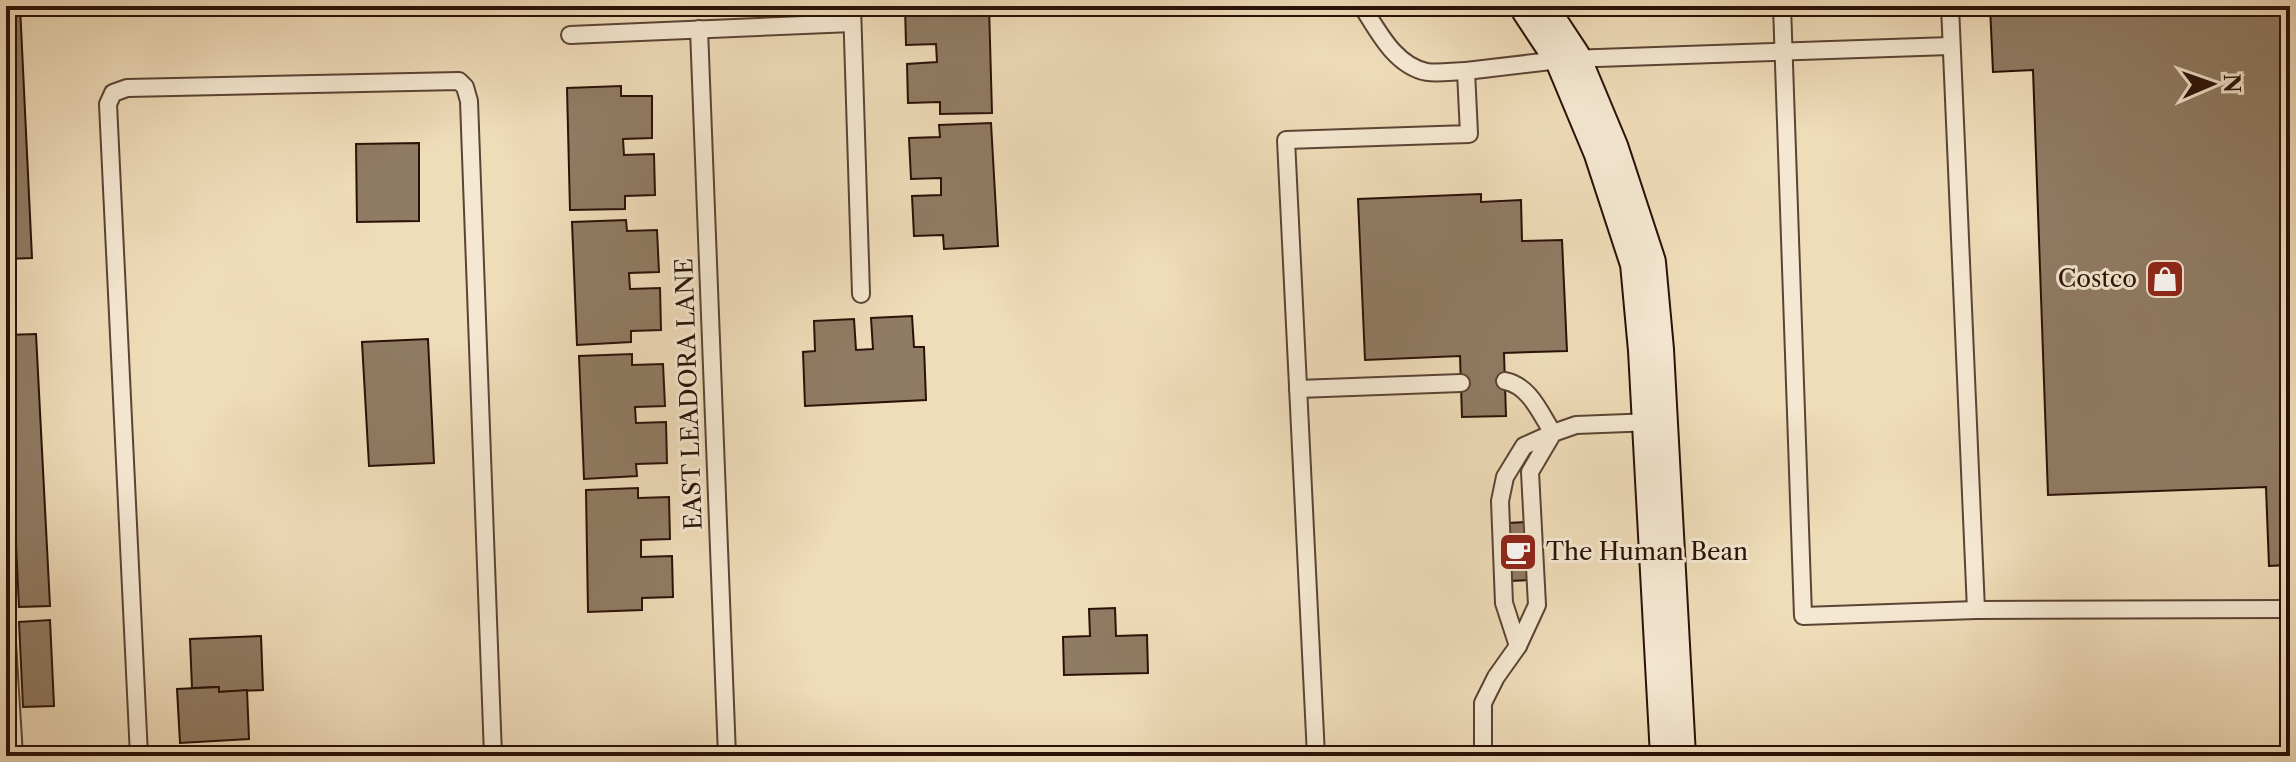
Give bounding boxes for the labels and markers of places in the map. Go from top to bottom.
shop icon: Costco [2144,258,2186,300]
place label: Costco [2058,264,2137,293]
cafe icon: The Human Bean [1497,531,1539,573]
place label: The Human Bean [1546,537,1748,566]

